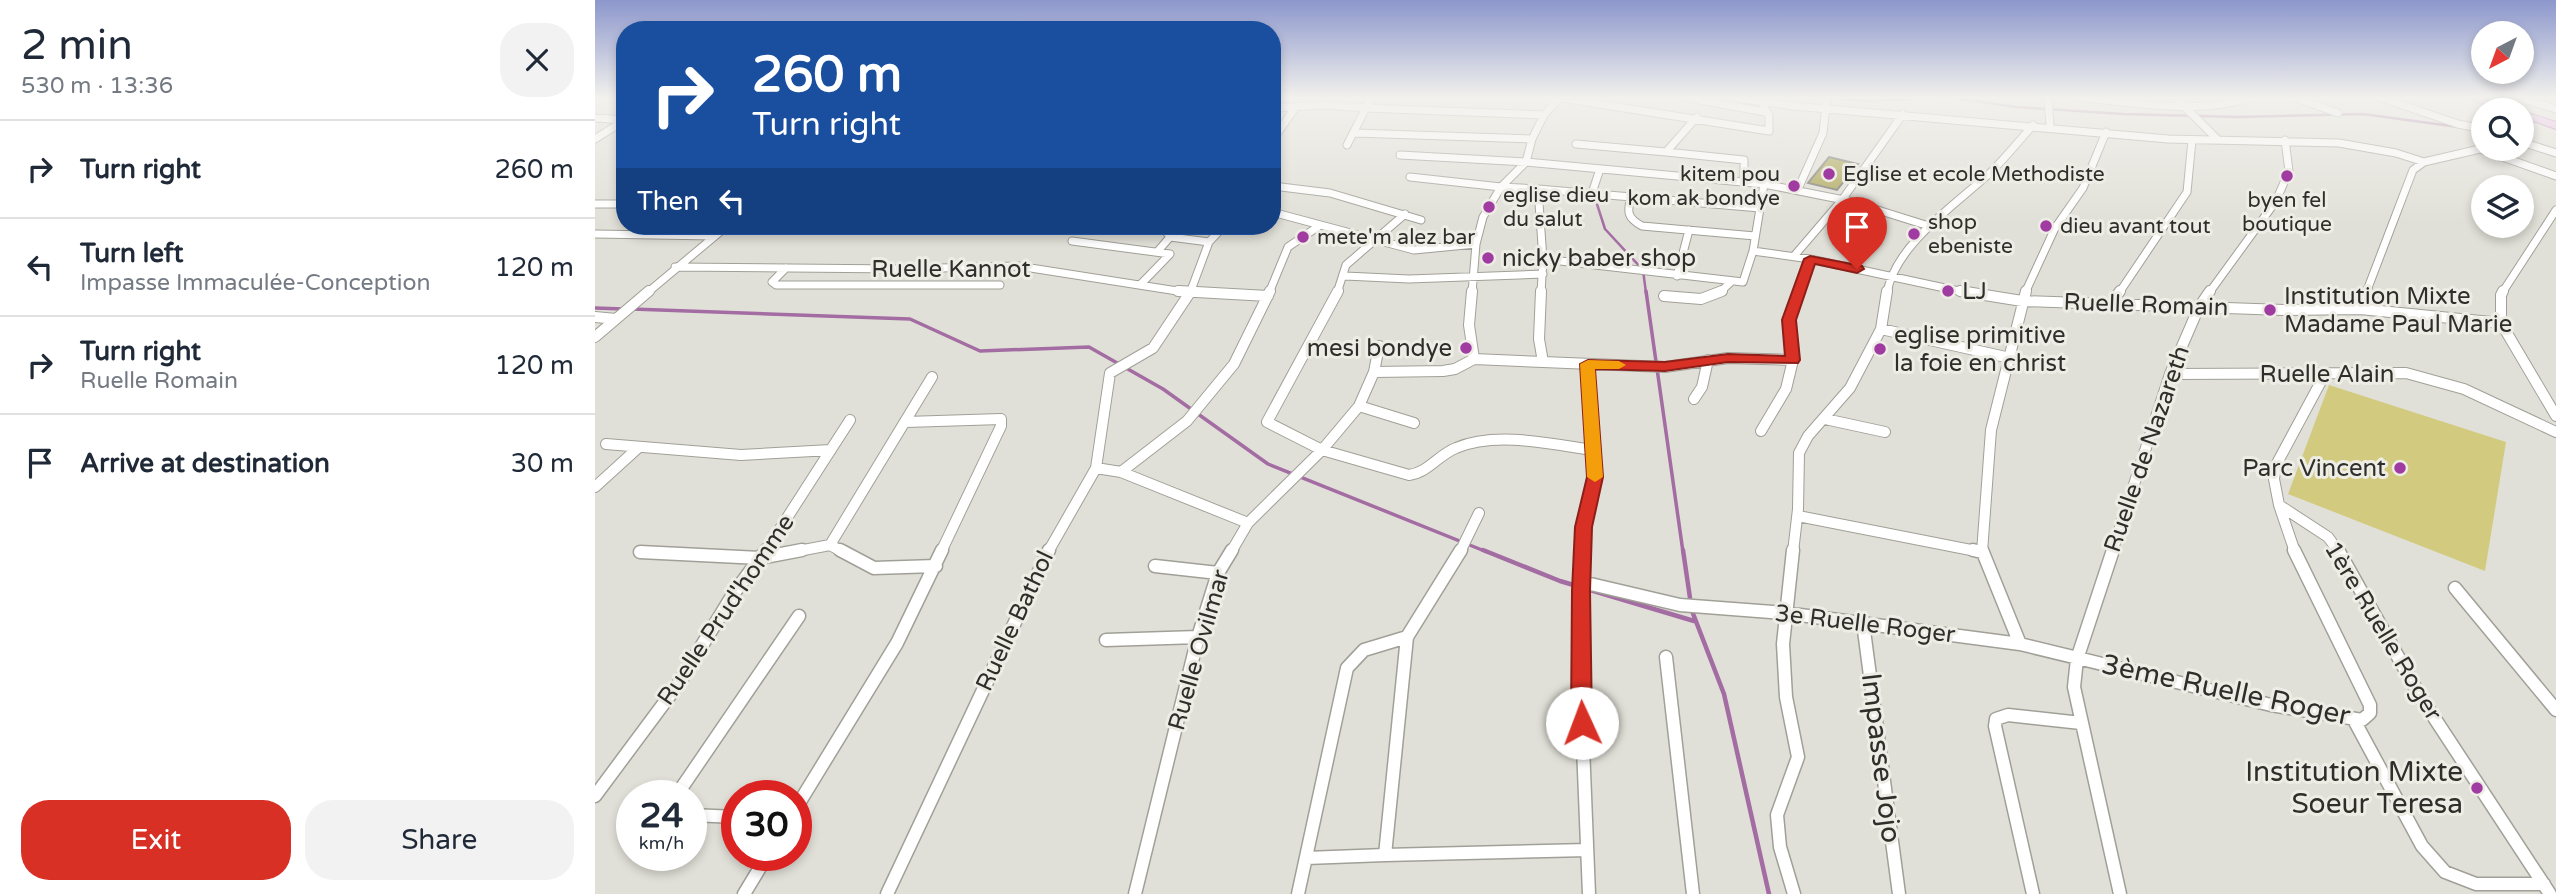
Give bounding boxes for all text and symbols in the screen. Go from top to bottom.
text: 2 min [21,20,133,71]
north arrow [2471,21,2534,84]
map controls [2471,21,2534,238]
button: close [500,23,574,97]
text: 260 m [752,46,902,105]
icon: right [637,49,728,140]
text: 530 m · 13:36 [21,72,173,100]
button: search [2471,98,2534,161]
text: Turn right [752,106,901,144]
icon: right [21,150,59,188]
text: Turn right [80,154,201,185]
text: 260 m [494,154,574,185]
place label: kitem pou kom ak bondye [1627,162,1780,211]
place label: Eglise et ecole Methodiste [1843,162,2105,187]
marker: Eglise et ecole Methodiste [1821,166,1837,182]
marker: byen fel boutique [2279,168,2295,184]
button: layers [2471,175,2534,238]
marker: kitem pou kom ak bondye [1786,178,1802,194]
icon: left [713,182,751,220]
place label: eglise dieu du salut [1503,183,1609,232]
text: Then [637,186,699,217]
place label: byen fel boutique [2242,188,2332,237]
pin [1827,197,1887,269]
marker: eglise dieu du salut [1481,199,1497,215]
icon: arrive [1838,208,1876,246]
place label: shop ebeniste [1928,210,2013,259]
place label: dieu avant tout [2060,214,2211,239]
marker: dieu avant tout [2038,218,2054,234]
place label: mete'm alez bar [1317,225,1475,250]
marker: shop ebeniste [1906,226,1922,242]
marker: mete'm alez bar [1295,229,1311,245]
text: Turn left [80,238,183,269]
place label: nicky baber shop [1502,244,1696,273]
icon: left [21,248,59,286]
marker: nicky baber shop [1480,250,1496,266]
text: 120 m [494,252,574,283]
street label: Ruelle Kannot [871,255,1031,284]
text: Impasse Immaculée-Conception [80,269,431,297]
place label: LJ [1962,277,1987,306]
place label: Institution Mixte Madame Paul Marie [2284,282,2512,339]
marker: LJ [1940,283,1956,299]
street label: Ruelle Romain [2063,288,2229,322]
marker: Institution Mixte Madame Paul Marie [2262,302,2278,318]
place label: eglise primitive la foie en christ [1894,321,2066,378]
place label: mesi bondye [1307,334,1452,363]
text: Turn right [80,336,201,367]
marker: mesi bondye [1458,340,1474,356]
marker: eglise primitive la foie en christ [1872,341,1888,357]
street label: Ruelle de Nazareth [2098,342,2196,556]
icon: right [21,346,59,384]
text: 120 m [494,350,574,381]
street label: Ruelle Alain [2260,360,2394,389]
text: Ruelle Romain [80,367,238,395]
icon: arrive [21,444,59,482]
text: Arrive at destination [80,448,330,479]
text: 30 m [511,448,574,479]
place label: Parc Vincent [2242,454,2386,483]
marker: Parc Vincent [2392,460,2408,476]
street label: Ruelle Prud'homme [651,509,801,711]
street label: 1ère Ruelle Roger [2318,536,2448,727]
street label: Ruelle Bathol [970,546,1060,696]
street label: Ruelle Ovilmar [1162,565,1236,734]
street label: 3e Ruelle Roger [1773,599,1958,650]
street label: 3ème Ruelle Roger [2099,647,2354,733]
street label: Impasse Jojo [1854,671,1908,845]
position arrow [1545,686,1619,760]
place label: Institution Mixte Soeur Teresa [2245,755,2463,821]
speed limit sign: 30 [721,780,812,871]
marker: Institution Mixte Soeur Teresa [2469,780,2485,796]
text: 24 [640,795,683,837]
button: Exit [21,800,291,880]
button: Share [305,800,574,880]
text: km/h [639,832,684,854]

